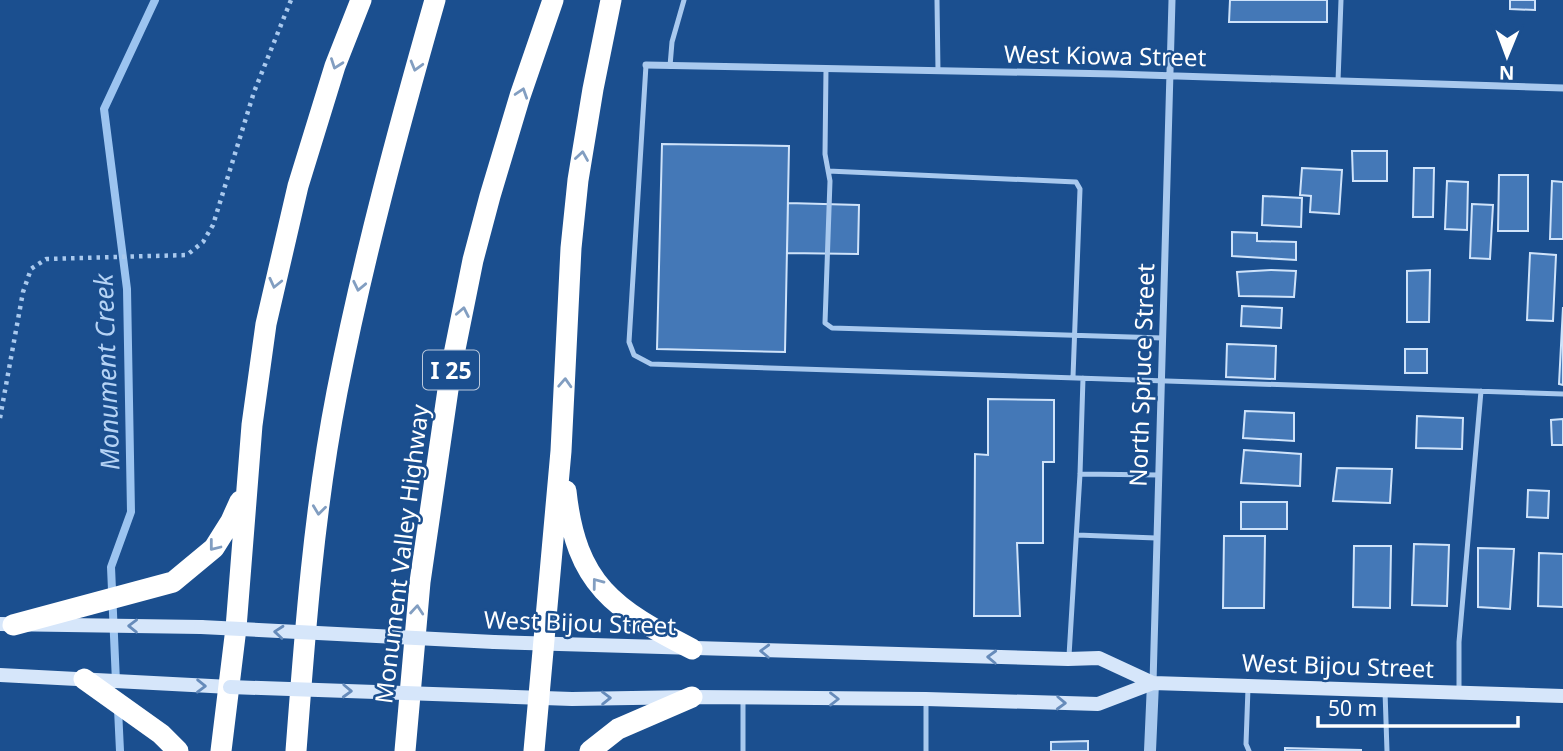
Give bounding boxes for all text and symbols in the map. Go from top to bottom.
north arrow [1472,21,1542,91]
street label: West Kiowa Street [1004,37,1207,73]
one-way arrow [330,57,344,69]
one-way arrow [410,59,425,71]
text: N [1499,60,1515,86]
one-way arrow [513,87,528,99]
one-way arrow [574,150,589,162]
street label: North Spruce Street [1121,262,1161,487]
water label: Monument Creek [85,272,127,471]
one-way arrow [269,277,284,289]
one-way arrow [352,280,367,292]
one-way arrow [454,306,469,318]
road number: I 25 [423,350,479,390]
one-way arrow [557,377,572,388]
street label: Monument Valley Highway [366,402,436,705]
one-way arrow [312,504,327,515]
one-way arrow [209,538,222,550]
one-way arrow [592,578,605,590]
street label: West Bijou Street [483,602,677,642]
one-way arrow [409,604,424,615]
one-way arrow [127,619,138,634]
one-way arrow [273,625,284,640]
one-way arrow [759,643,770,658]
street label: West Bijou Street [1241,645,1435,685]
one-way arrow [987,650,998,665]
one-way arrow [196,679,207,694]
one-way arrow [342,684,353,699]
scale bar [1318,684,1518,728]
one-way arrow [602,690,612,706]
one-way arrow [829,691,840,707]
text: 50 m [1328,694,1377,722]
one-way arrow [1056,695,1067,710]

